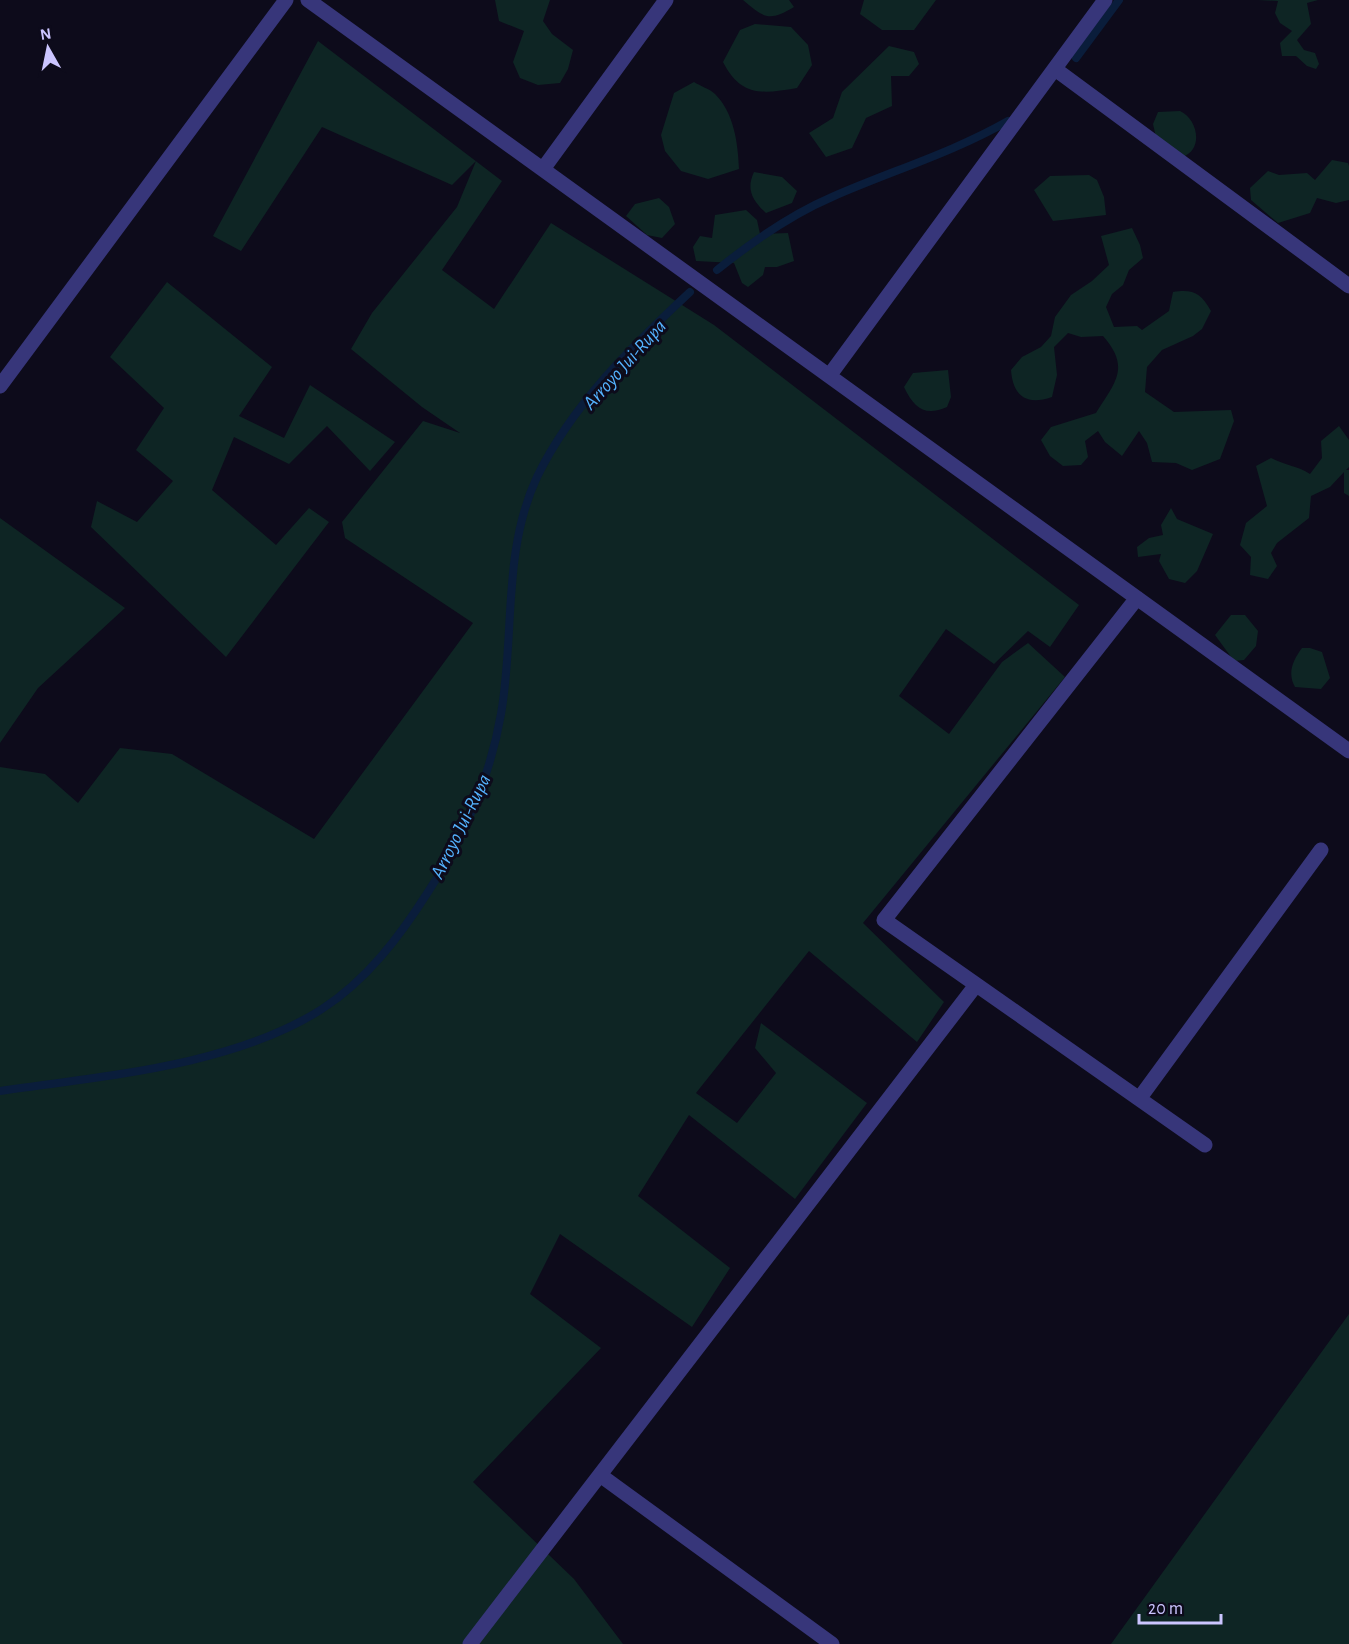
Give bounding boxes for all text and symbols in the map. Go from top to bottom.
north arrow [18,18,78,78]
text: N [39,25,53,43]
water label: Arroyo Jui-Rupa [579,316,670,414]
water label: Arroyo Jui-Rupa [427,771,495,883]
scale bar [1139,1587,1222,1625]
text: 20 m [1148,1600,1183,1618]

